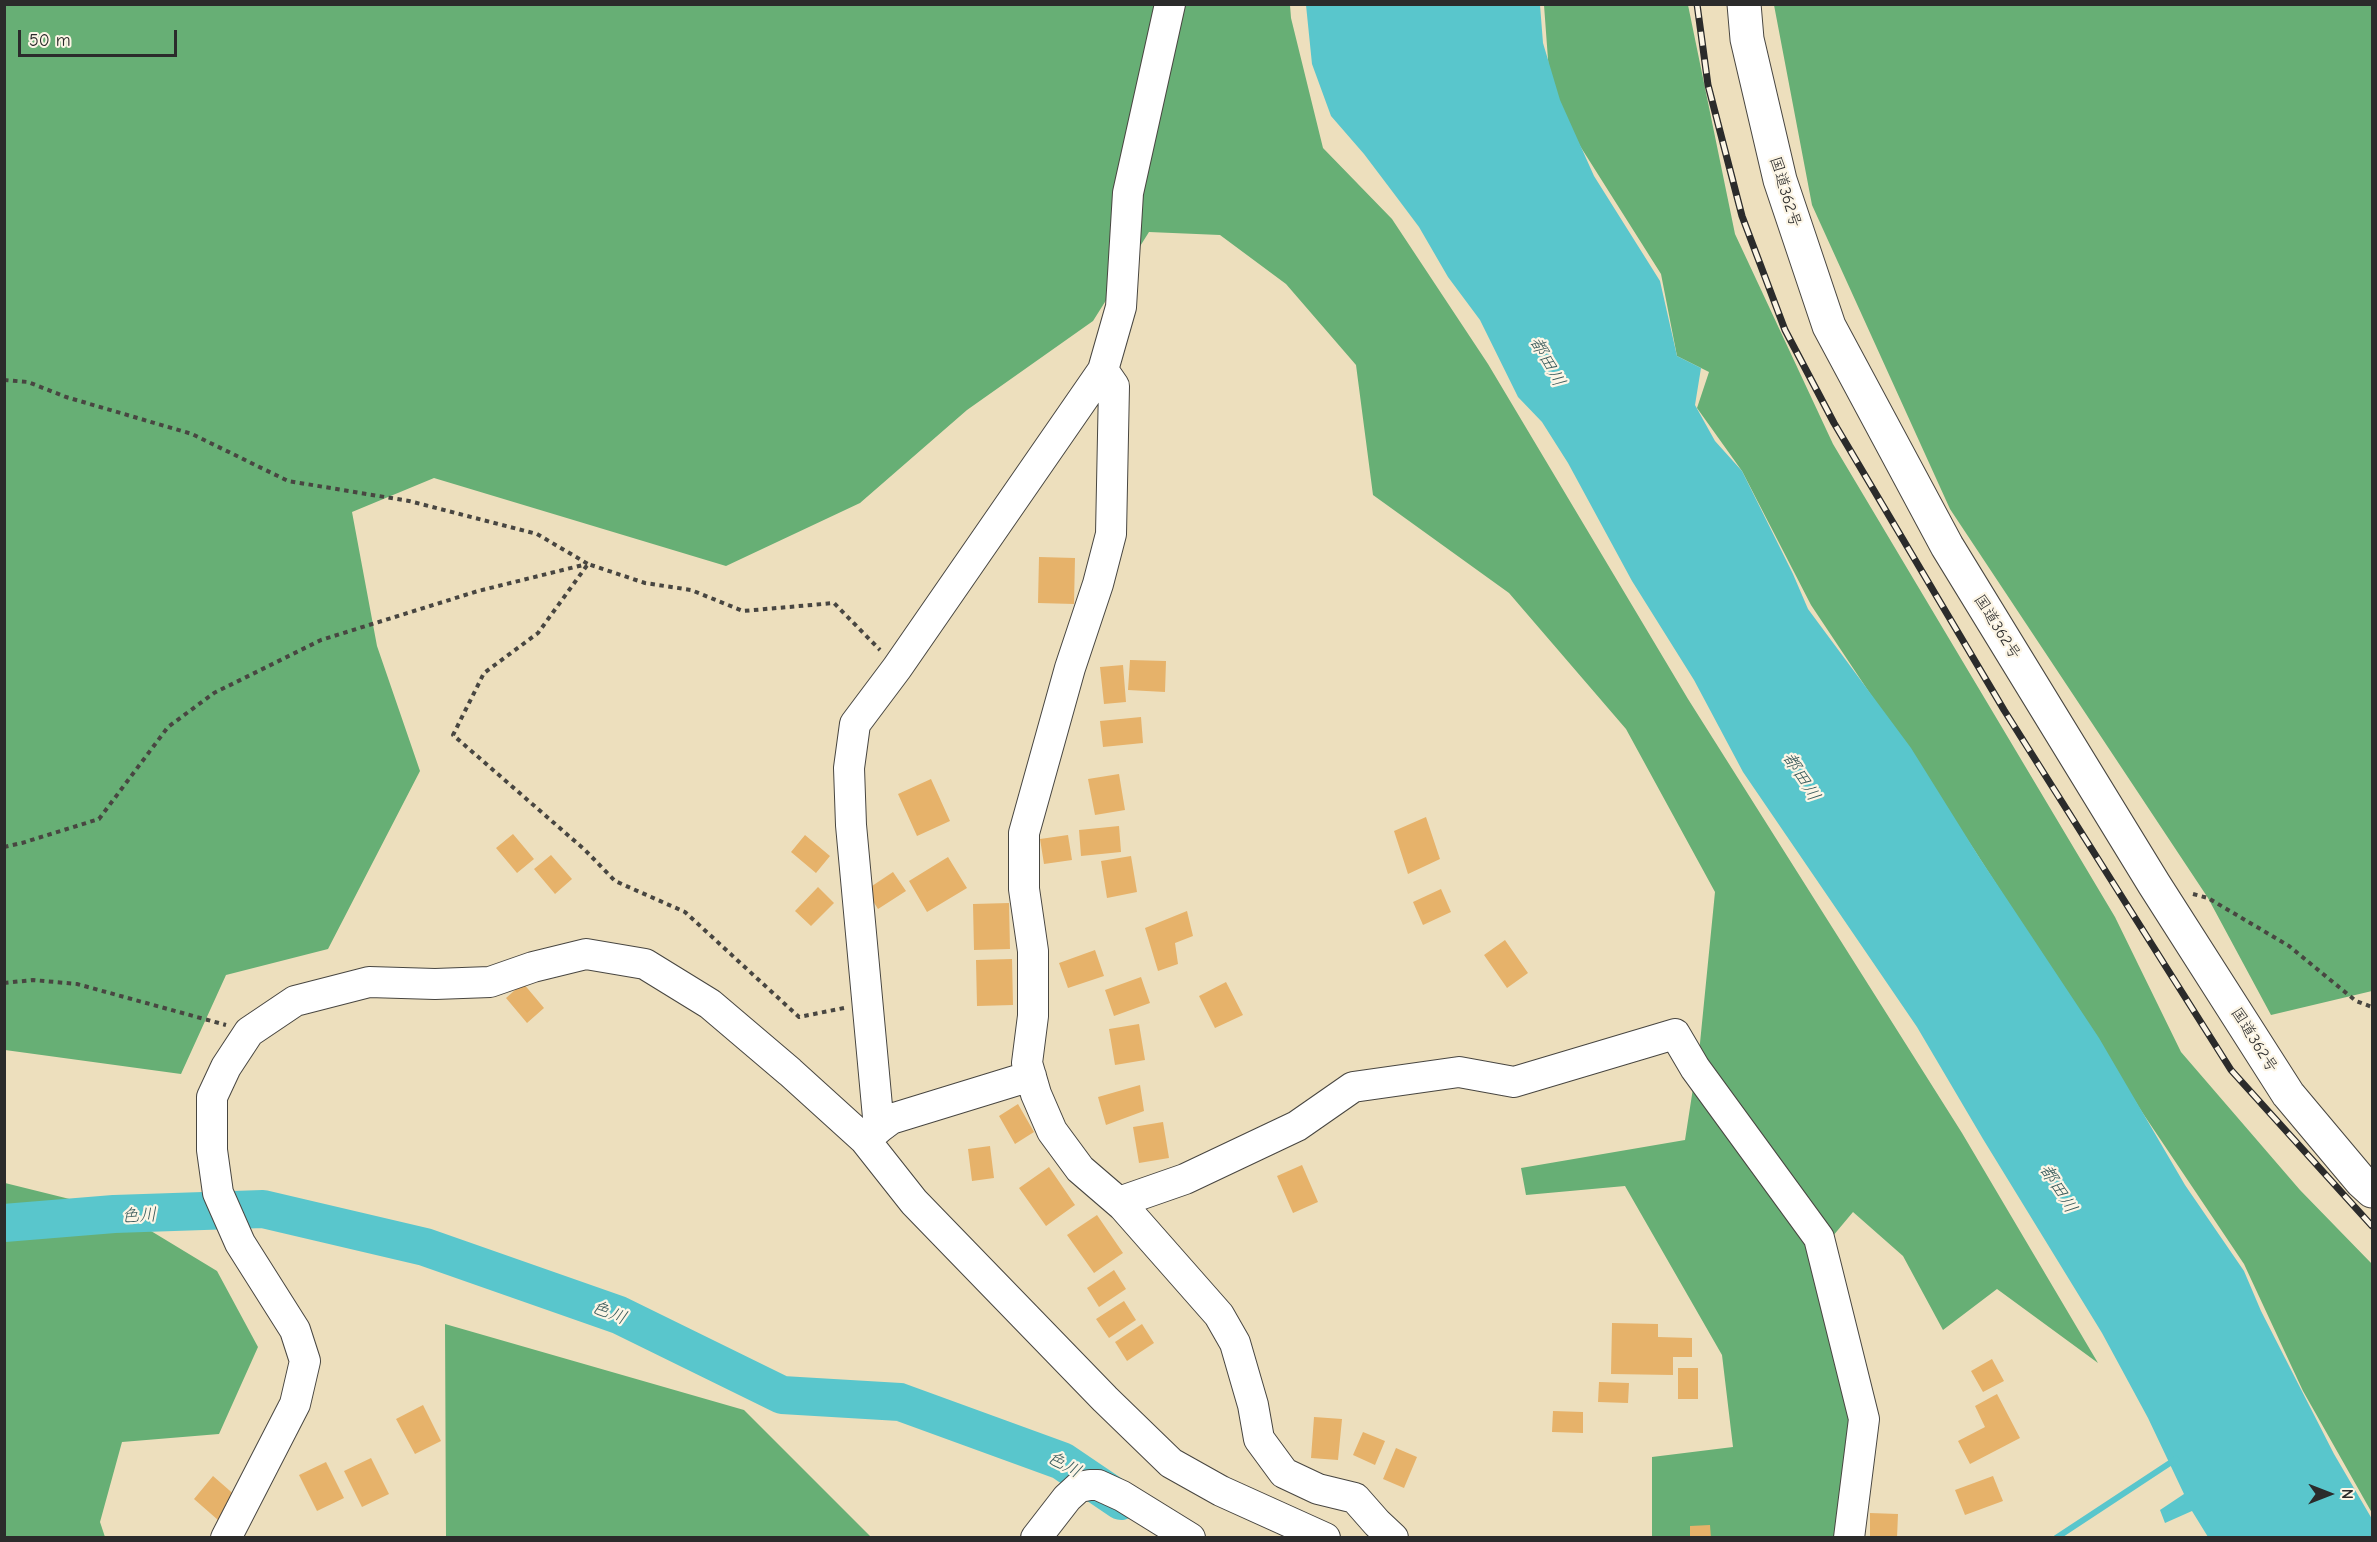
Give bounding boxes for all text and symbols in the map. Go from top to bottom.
scale bar [21,18,180,56]
text: 50 m [29,30,71,51]
street label: 国道362号 [1765,154,1805,230]
water label: 都田川 [1524,333,1570,391]
street label: 国道362号 [1969,591,2025,663]
water label: 都田川 [1778,748,1824,806]
street label: 国道362号 [2226,1004,2282,1076]
water label: 都田川 [2035,1160,2081,1218]
water label: 色川 [120,1204,158,1228]
water label: 色川 [588,1296,630,1330]
water label: 色川 [1043,1447,1085,1483]
north arrow [2299,1464,2359,1524]
text: N [2338,1489,2356,1499]

